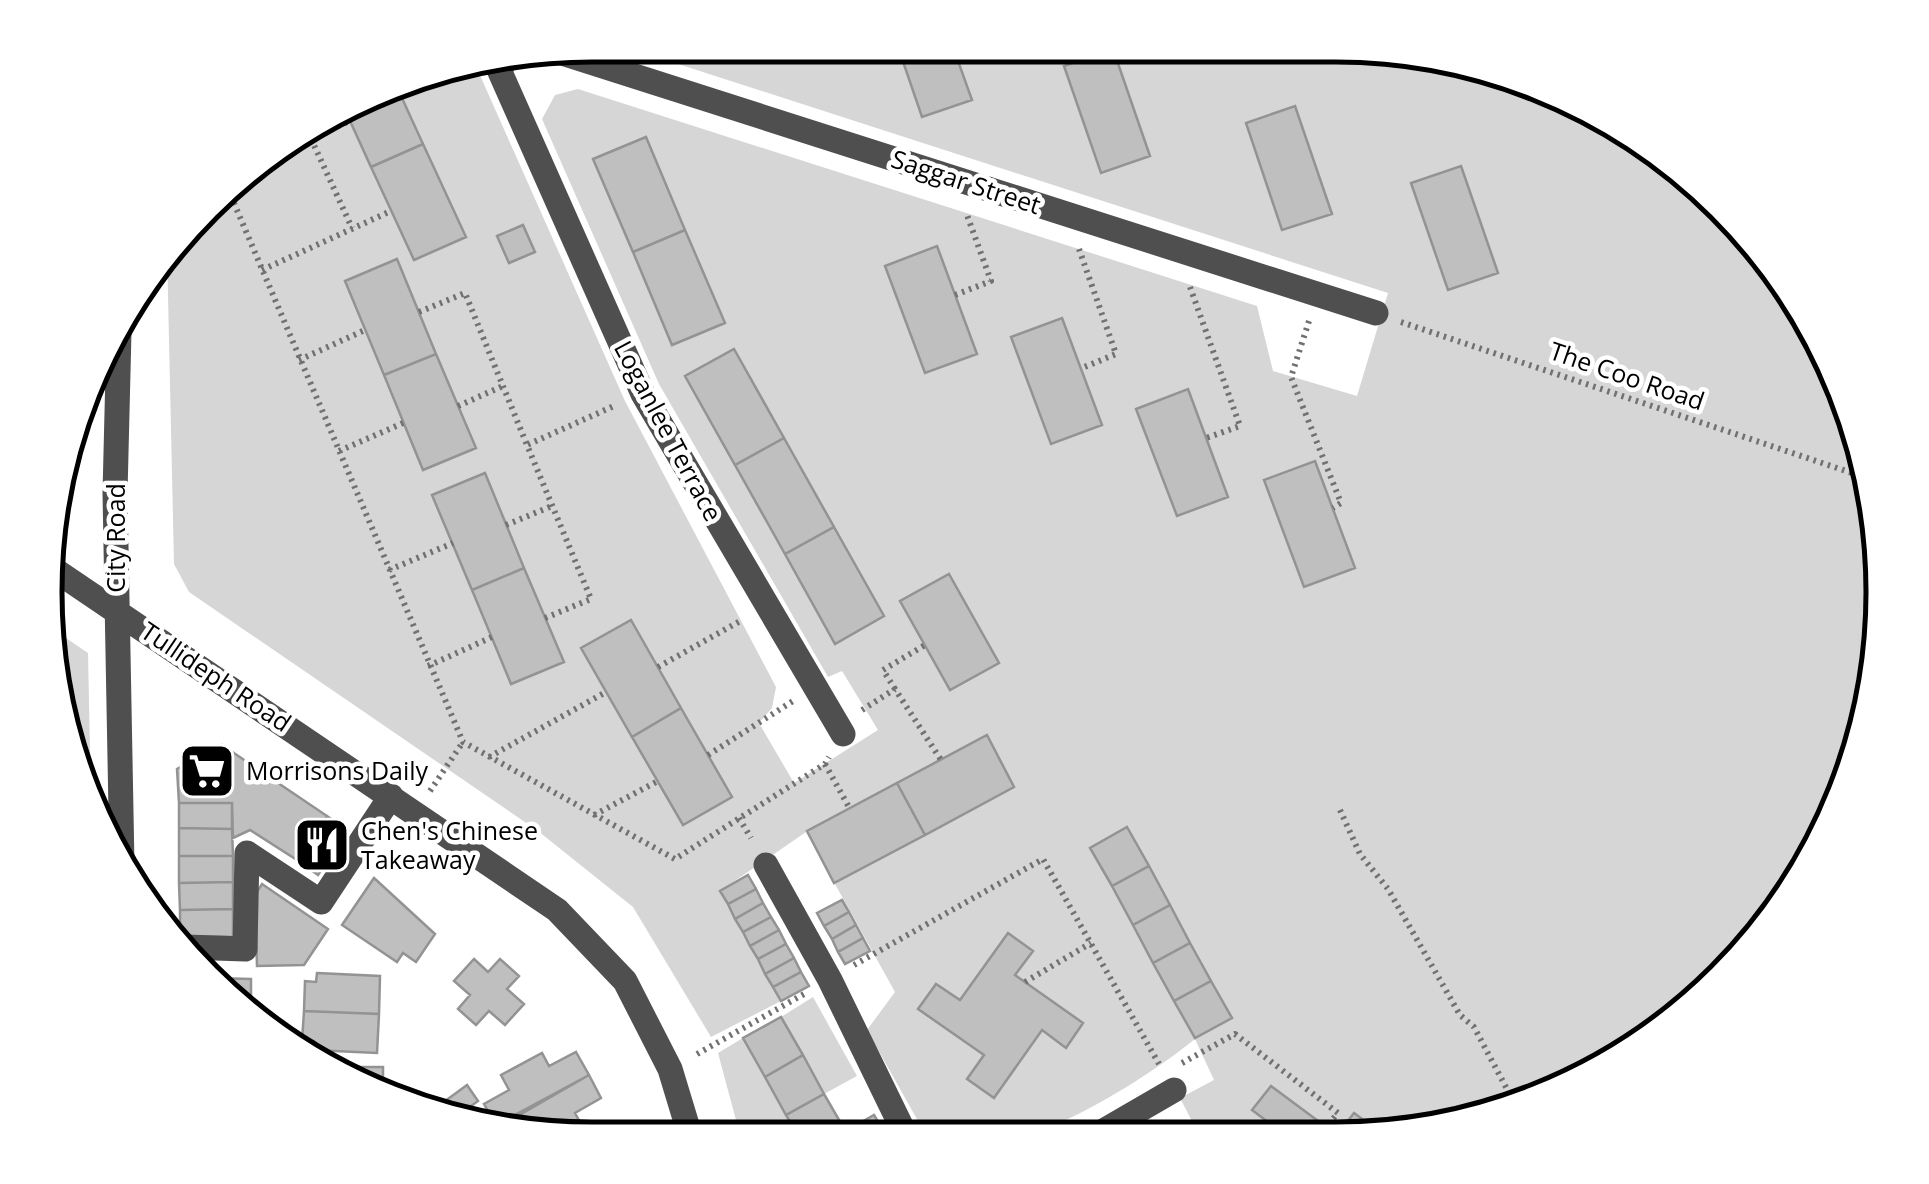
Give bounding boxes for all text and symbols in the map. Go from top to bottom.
street label: Saggar Street [887,141,1045,221]
street label: The Coo Road [1545,333,1709,417]
street label: Loganlee Terrace [607,334,731,527]
street label: City Road [98,483,132,593]
street label: Tullideph Road [135,613,298,739]
supermarket icon: Morrisons Daily [177,741,237,801]
place label: Morrisons Daily [246,753,429,787]
place label: Chen's Chinese Takeaway [361,813,538,876]
restaurant icon: Chen's Chinese Takeaway [292,815,352,875]

